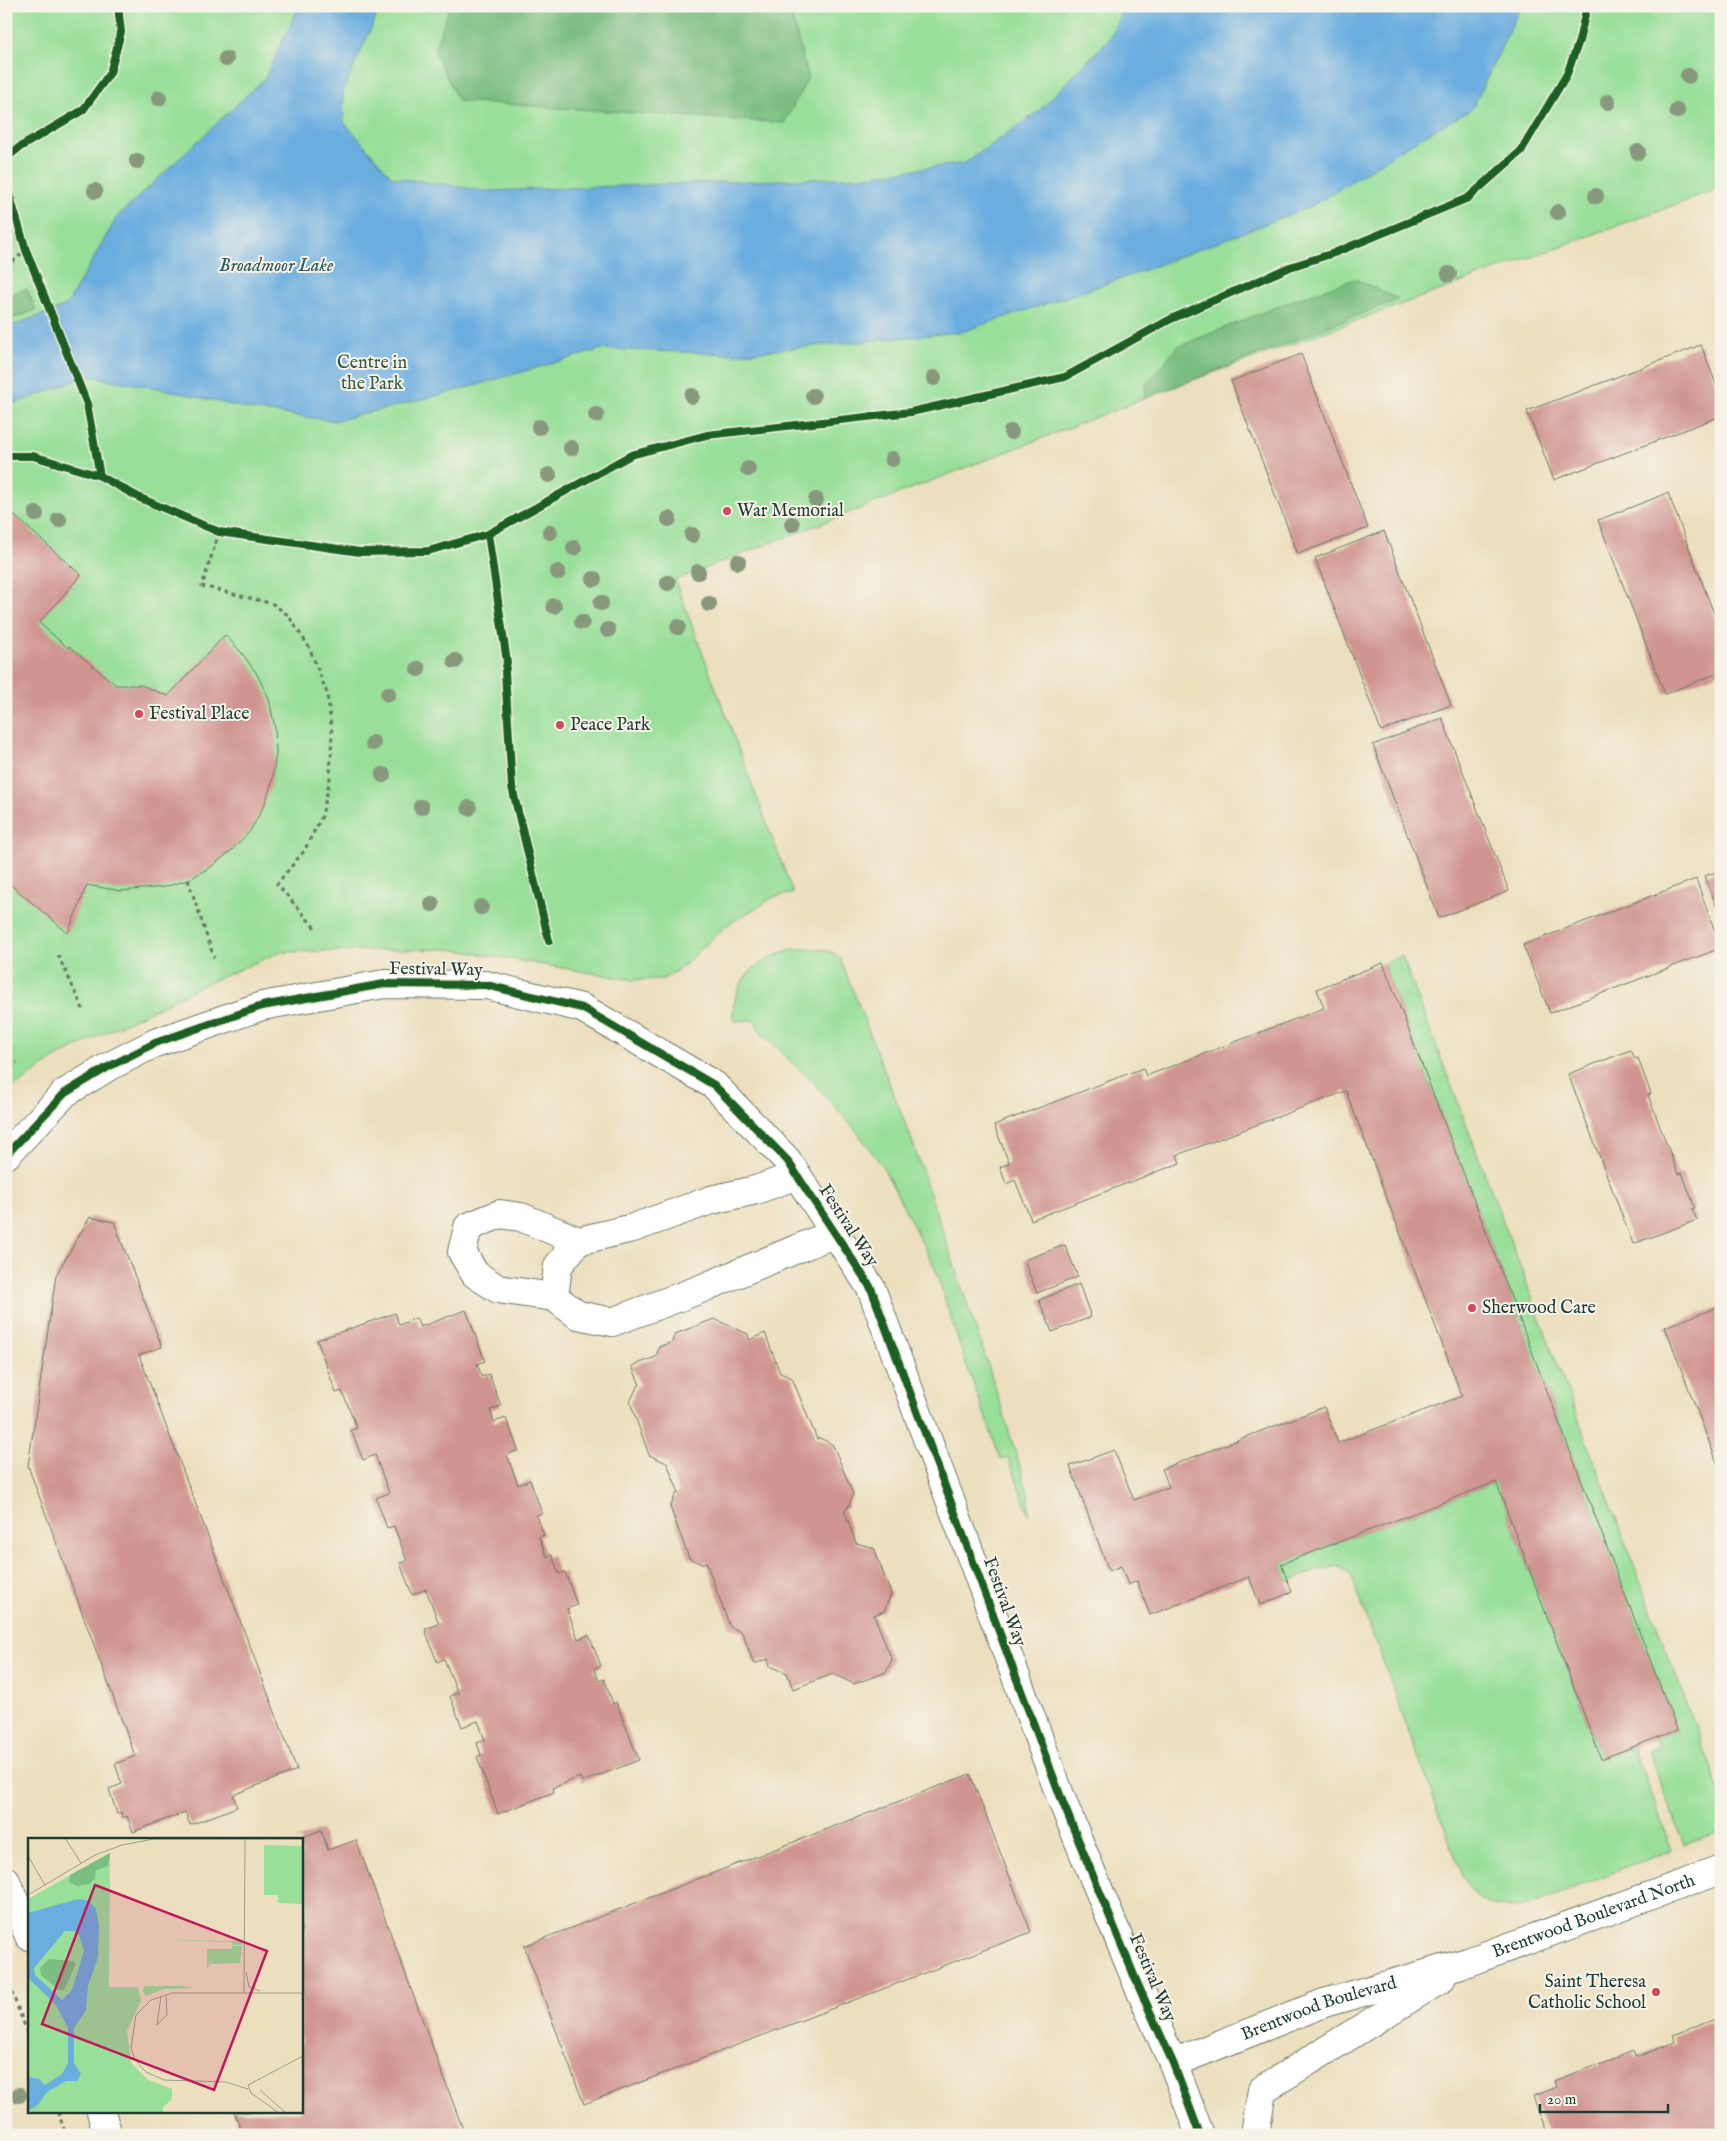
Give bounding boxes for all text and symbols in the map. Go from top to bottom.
water label: Broadmoor Lake [219,254,334,278]
park label: Centre in the Park [337,352,407,396]
place label: War Memorial [737,500,844,523]
marker: War Memorial [721,505,733,517]
place label: Festival Place [149,703,249,726]
marker: Festival Place [133,708,145,720]
place label: Peace Park [570,714,651,737]
marker: Peace Park [554,719,566,731]
street label: Festival Way [389,958,483,982]
street label: Festival Way [813,1180,883,1272]
place label: Sherwood Care [1482,1297,1596,1320]
marker: Sherwood Care [1466,1302,1478,1314]
street label: Festival Way [977,1554,1031,1650]
inset map [28,1838,302,2114]
street label: Brentwood Boulevard North [1489,1869,1699,1964]
street label: Festival Way [1123,1930,1181,2026]
street label: Brentwood Boulevard [1238,1971,1400,2046]
place label: Saint Theresa Catholic School [1528,1971,1646,2015]
marker: Saint Theresa Catholic School [1650,1986,1662,1998]
scale bar [1540,2081,1667,2113]
text: 20 m [1547,2090,1577,2109]

